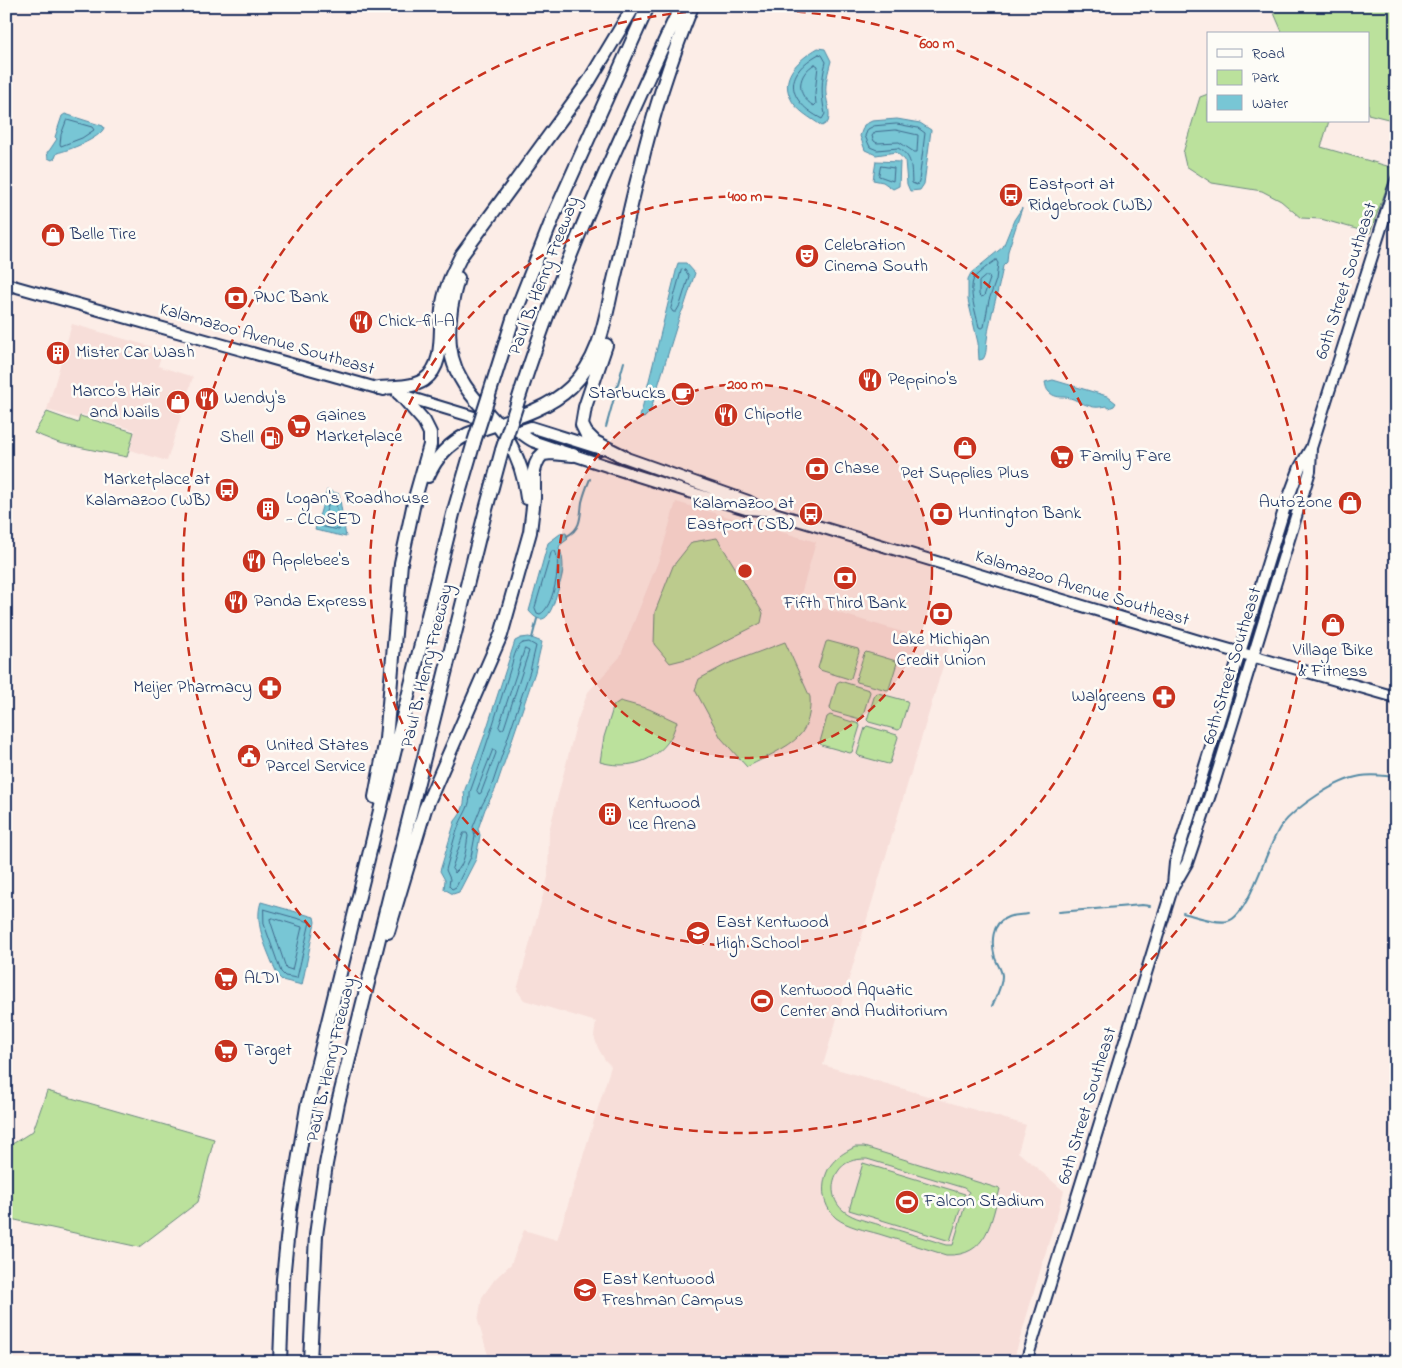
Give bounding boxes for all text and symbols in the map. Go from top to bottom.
legend [1207,32,1370,122]
text: 600 m [919,33,955,55]
text: Road [1252,43,1285,65]
text: Park [1252,67,1280,89]
text: Water [1252,93,1288,115]
place label: Eastport at Ridgebrook (WB) [1028,172,1152,220]
bus stop icon: Eastport at Ridgebrook (WB) [998,182,1024,208]
text: 400 m [727,186,763,208]
street label: Paul B. Henry Freeway [503,193,587,359]
street label: 60th Street Southeast [1309,199,1385,363]
shop icon: Belle Tire [40,222,66,248]
place label: Belle Tire [69,222,137,248]
place label: Celebration Cinema South [824,233,928,280]
theatre icon: Celebration Cinema South [794,243,820,269]
bank icon: PNC Bank [223,285,249,311]
place label: PNC Bank [254,285,329,311]
street label: Kalamazoo Avenue Southeast [156,297,378,383]
restaurant icon: Chick-fil-A [348,309,374,335]
place label: Chick-fil-A [378,309,455,335]
building icon: Mister Car Wash [45,340,71,366]
place label: Mister Car Wash [76,340,195,366]
restaurant icon: Peppino's [857,367,883,393]
place label: Peppino's [888,367,958,393]
text: 200 m [726,374,763,396]
place label: Marco's Hair and Nails [72,379,160,426]
place label: Starbucks [588,381,666,407]
cafe icon: Starbucks [670,381,696,407]
restaurant icon: Wendy's [194,386,220,412]
place label: Wendy's [224,386,286,412]
shop icon: Marco's Hair and Nails [165,389,191,415]
restaurant icon: Chipotle [713,402,739,428]
place label: Chipotle [744,402,803,428]
place label: Gaines Marketplace [316,403,403,450]
supermarket icon: Gaines Marketplace [286,413,312,439]
place label: Shell [220,425,254,451]
fuel station icon: Shell [259,425,285,451]
shop icon: Pet Supplies Plus [952,435,978,461]
supermarket icon: Family Fare [1049,444,1075,470]
place label: Family Fare [1079,444,1172,470]
bank icon: Chase [804,456,830,482]
place label: Chase [834,456,880,482]
place label: Pet Supplies Plus [901,461,1029,487]
place label: Marketplace at Kalamazoo (WB) [85,467,210,514]
bus stop icon: Marketplace at Kalamazoo (WB) [214,477,240,503]
place label: Logan's Roadhouse - CLOSED [286,486,430,533]
place label: AutoZone [1259,490,1333,516]
shop icon: AutoZone [1337,490,1363,516]
place label: Kalamazoo at Eastport (SB) [686,491,794,538]
building icon: Logan's Roadhouse - CLOSED [255,496,281,522]
bus stop icon: Kalamazoo at Eastport (SB) [798,501,824,527]
bank icon: Huntington Bank [928,501,954,527]
place label: Huntington Bank [958,501,1081,528]
street label: Kalamazoo Avenue Southeast [972,544,1192,634]
restaurant icon: Applebee's [241,548,267,574]
place label: Applebee's [272,548,350,574]
centre of rings [736,562,754,580]
bank icon: Fifth Third Bank [832,565,858,591]
street label: Paul B. Henry Freeway [395,581,461,751]
street label: 60th Street Southeast [1197,584,1269,748]
restaurant icon: Panda Express [223,589,249,615]
place label: Panda Express [254,589,367,615]
place label: Fifth Third Bank [783,591,906,617]
bank icon: Lake Michigan Credit Union [928,601,954,627]
shop icon: Village Bike & Fitness [1320,612,1346,638]
place label: Lake Michigan Credit Union [892,627,990,674]
place label: Village Bike & Fitness [1292,638,1374,685]
place label: Meijer Pharmacy [133,675,252,701]
pharmacy icon: Meijer Pharmacy [257,675,283,701]
place label: Walgreens [1071,684,1146,711]
pharmacy icon: Walgreens [1151,684,1177,710]
place label: United States Parcel Service [266,733,369,780]
public building icon: United States Parcel Service [236,743,262,769]
place label: Kentwood Ice Arena [628,791,700,838]
building icon: Kentwood Ice Arena [597,801,623,827]
place label: East Kentwood High School [716,910,829,958]
school or university icon: East Kentwood High School [685,920,711,946]
supermarket icon: ALDI [213,966,239,992]
place label: ALDI [244,966,279,992]
street label: Paul B. Henry Freeway [300,975,364,1145]
place label: Kentwood Aquatic Center and Auditorium [780,978,947,1025]
sports icon: Kentwood Aquatic Center and Auditorium [749,988,775,1014]
street label: 60th Street Southeast [1052,1024,1124,1188]
supermarket icon: Target [213,1038,239,1064]
place label: Target [244,1038,292,1065]
sports icon: Falcon Stadium [894,1189,920,1215]
place label: Falcon Stadium [923,1189,1044,1215]
place label: East Kentwood Freshman Campus [601,1267,743,1314]
school or university icon: East Kentwood Freshman Campus [572,1277,598,1303]

